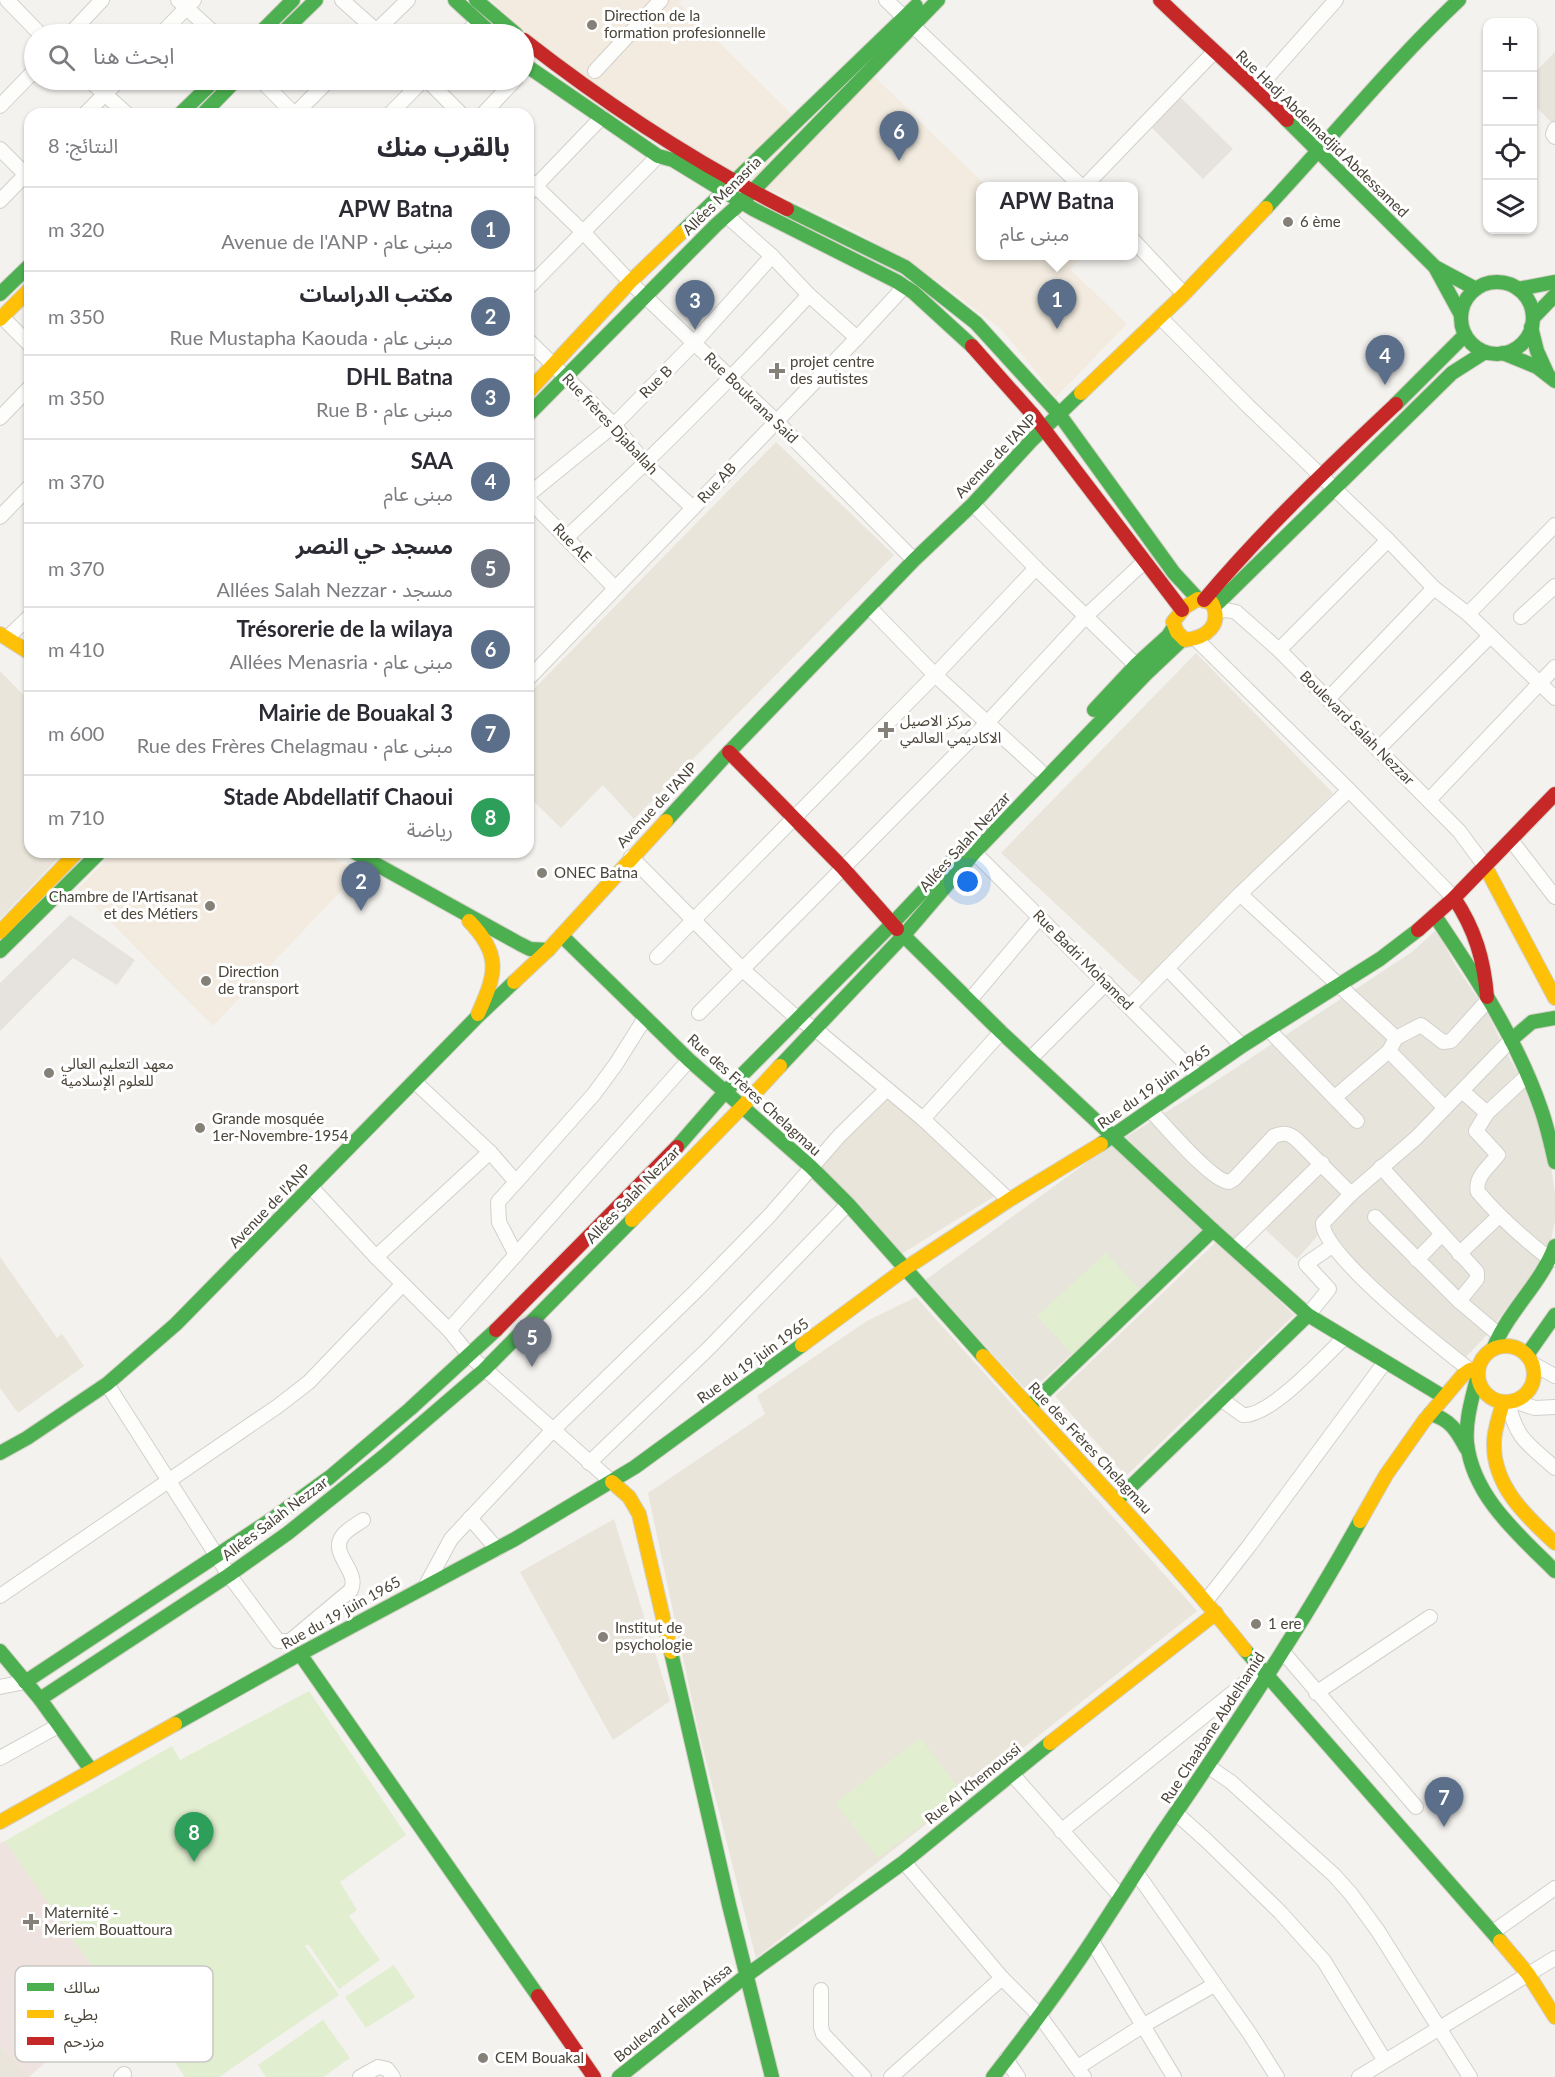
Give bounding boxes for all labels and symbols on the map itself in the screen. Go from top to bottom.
place label: Direction de la formation profesionnelle [604,6,766,41]
marker: Direction de la formation profesionnelle [585,18,599,32]
street label: Rue Hadj Abdelmadjid Abdessamed [1233,46,1413,221]
pin: 6 [880,112,918,161]
street label: Allées Menasria [678,152,764,238]
place label: 6 ème [1300,212,1341,230]
marker: 6 ème [1281,215,1295,229]
pin: 3 [676,280,714,330]
pin: 1 [1038,280,1076,329]
pin: 4 [1366,336,1404,385]
street label: Rue Boukrana Said [701,348,802,447]
place label: projet centre des autistes [790,352,874,387]
street label: Rue B [635,361,675,401]
marker: projet centre des autistes [768,362,786,380]
street label: Rue frères Djaballah [559,369,662,478]
street label: Avenue de l'ANP [951,409,1040,501]
street label: Rue AB [693,458,739,506]
street label: Rue AE [550,519,596,566]
street label: Boulevard Salah Nezzar [1297,666,1419,789]
place label: مركز الاصيل الاكاديمي العالمي [900,711,1001,749]
marker: مركز الاصيل الاكاديمي العالمي [877,721,895,739]
street label: Avenue de l'ANP [612,758,700,851]
street label: Allées Salah Nezzar [915,787,1014,895]
pin: 2 [342,862,380,911]
place label: ONEC Batna [554,863,638,881]
marker: ONEC Batna [535,866,549,880]
your location [953,867,982,896]
place label: Chambre de l'Artisanat et des Métiers [49,887,199,922]
marker: Chambre de l'Artisanat et des Métiers [203,899,217,913]
street label: Rue Badri Mohamed [1030,905,1138,1013]
place label: Direction de transport [218,962,300,997]
marker: Direction de transport [199,974,213,988]
street label: Rue des Frères Chelagmau [684,1030,825,1159]
street label: Rue du 19 juin 1965 [1094,1040,1213,1132]
place label: معهد التعليم العالي للعلوم الإسلامية [61,1054,174,1092]
marker: معهد التعليم العالي للعلوم الإسلامية [42,1066,56,1080]
place label: Grande mosquée 1er-Novembre-1954 [212,1109,349,1144]
marker: Grande mosquée 1er-Novembre-1954 [193,1121,207,1135]
street label: Allées Salah Nezzar [581,1142,683,1246]
street label: Avenue de l'ANP [225,1159,314,1251]
street label: Rue du 19 juin 1965 [693,1314,812,1407]
pin: 5 [512,1318,552,1367]
street label: Rue des Frères Chelagmau [1025,1378,1156,1517]
street label: Allées Salah Nezzar [218,1472,331,1564]
street label: Rue du 19 juin 1965 [278,1572,403,1652]
place label: 1 ere [1268,1614,1302,1632]
marker: 1 ere [1249,1617,1263,1631]
place label: Institut de psychologie [615,1618,693,1653]
marker: Institut de psychologie [596,1630,610,1644]
street label: Rue Chaabane Abdelhamid [1157,1649,1268,1806]
street label: Rue Al Khemoussi [921,1739,1024,1827]
pin: 7 [1424,1778,1464,1827]
pin: 8 [174,1812,214,1862]
place label: Maternité - Meriem Bouattoura [44,1903,172,1938]
marker: Maternité - Meriem Bouattoura [22,1913,40,1931]
street label: Boulevard Fellah Aissa [610,1959,735,2065]
legend [15,1966,213,2062]
text: سالك [64,1977,100,1996]
text: بطيء [64,2004,98,2027]
text: مزدحم [64,2031,104,2054]
place label: CEM Bouakal [495,2048,584,2066]
marker: CEM Bouakal [476,2051,490,2065]

